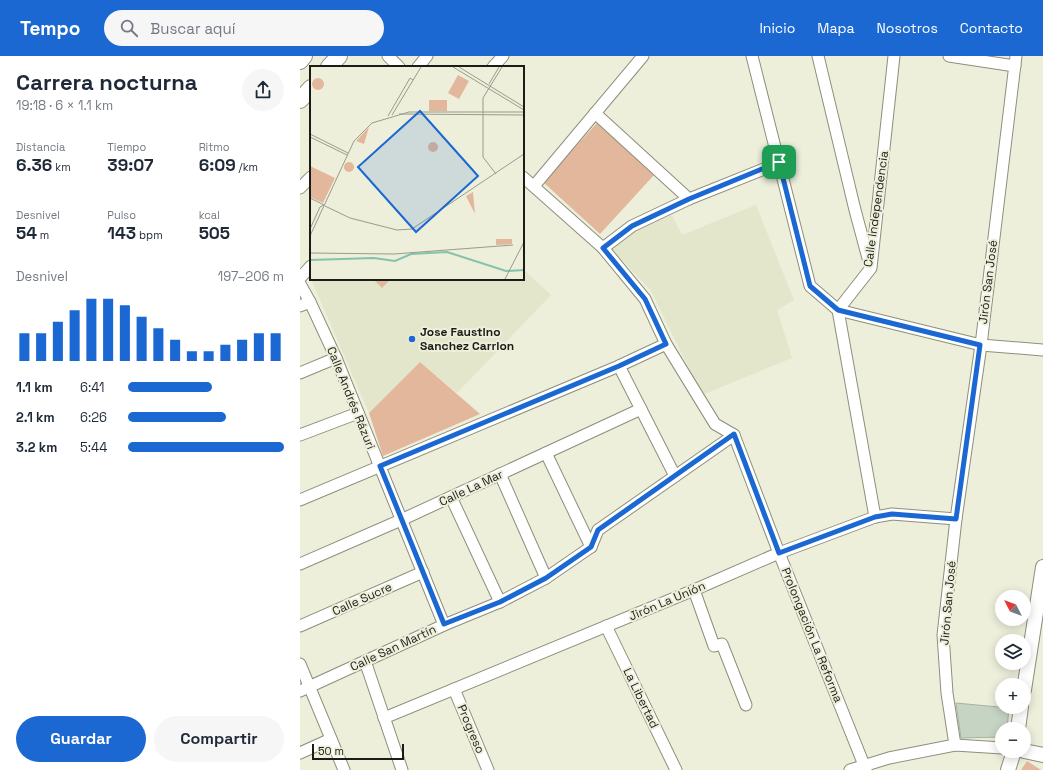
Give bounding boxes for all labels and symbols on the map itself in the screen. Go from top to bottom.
inset map [310,66,524,280]
pin [762,145,796,179]
street label: Calle Independencia [860,150,892,268]
street label: Jirón San José [975,239,1001,325]
place label: Jose Faustino Sanchez Carrion [420,324,514,354]
marker: Jose Faustino Sanchez Carrion [407,334,417,344]
street label: Calle Andrés Rázuri [323,344,379,452]
street label: Calle La Mar [436,466,506,510]
street label: Jirón San José [936,560,960,646]
street label: Prolongación La Reforma [778,565,846,705]
street label: Jirón La Unión [626,578,708,624]
street label: Calle Sucre [330,579,394,619]
north arrow [995,590,1031,626]
street label: Calle San Martín [347,621,439,675]
street label: La Libertad [619,665,663,731]
street label: Progreso [454,702,488,756]
scale bar [312,742,404,761]

